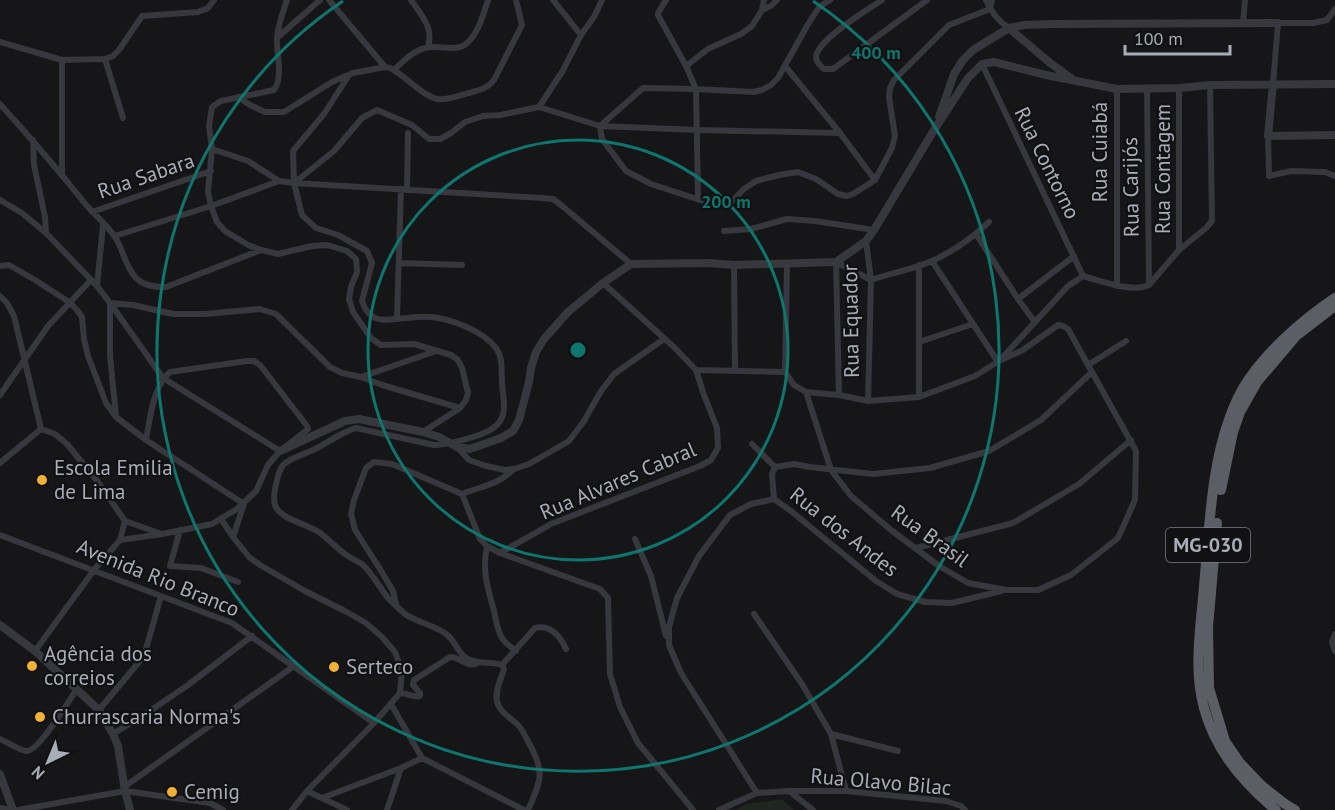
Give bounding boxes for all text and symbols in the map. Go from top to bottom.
scale bar [1125,18,1230,56]
text: 100 m [1134,27,1183,50]
text: 400 m [851,41,901,64]
street label: Rua Contorno [1009,102,1086,223]
street label: Rua Cuiabá [1086,102,1113,202]
street label: Rua Contagem [1149,104,1176,234]
street label: Rua Carijós [1116,137,1145,237]
street label: Rua Sabara [94,146,198,205]
text: 200 m [701,190,751,213]
street label: Rua Equador [836,264,865,378]
centre of rings [568,340,588,360]
street label: Rua Alvares Cabral [536,435,700,526]
place label: Escola Emilia de Lima [54,454,173,505]
marker: Escola Emilia de Lima [35,473,49,487]
street label: Rua dos Andes [785,481,904,582]
street label: Rua Brasil [886,498,975,573]
road number: MG-030 [1166,528,1250,562]
street label: Avenida Rio Branco [73,533,243,622]
place label: Agência dos correios [44,640,152,691]
place label: Serteco [346,653,413,680]
marker: Agência dos correios [25,659,39,673]
marker: Serteco [327,660,341,674]
place label: Churrascaria Norma's [52,703,241,730]
marker: Churrascaria Norma's [33,710,47,724]
north arrow [18,732,78,792]
text: N [27,762,48,784]
street label: Rua Olavo Bilac [810,762,953,801]
place label: Cemig [184,778,240,805]
marker: Cemig [165,785,179,799]

